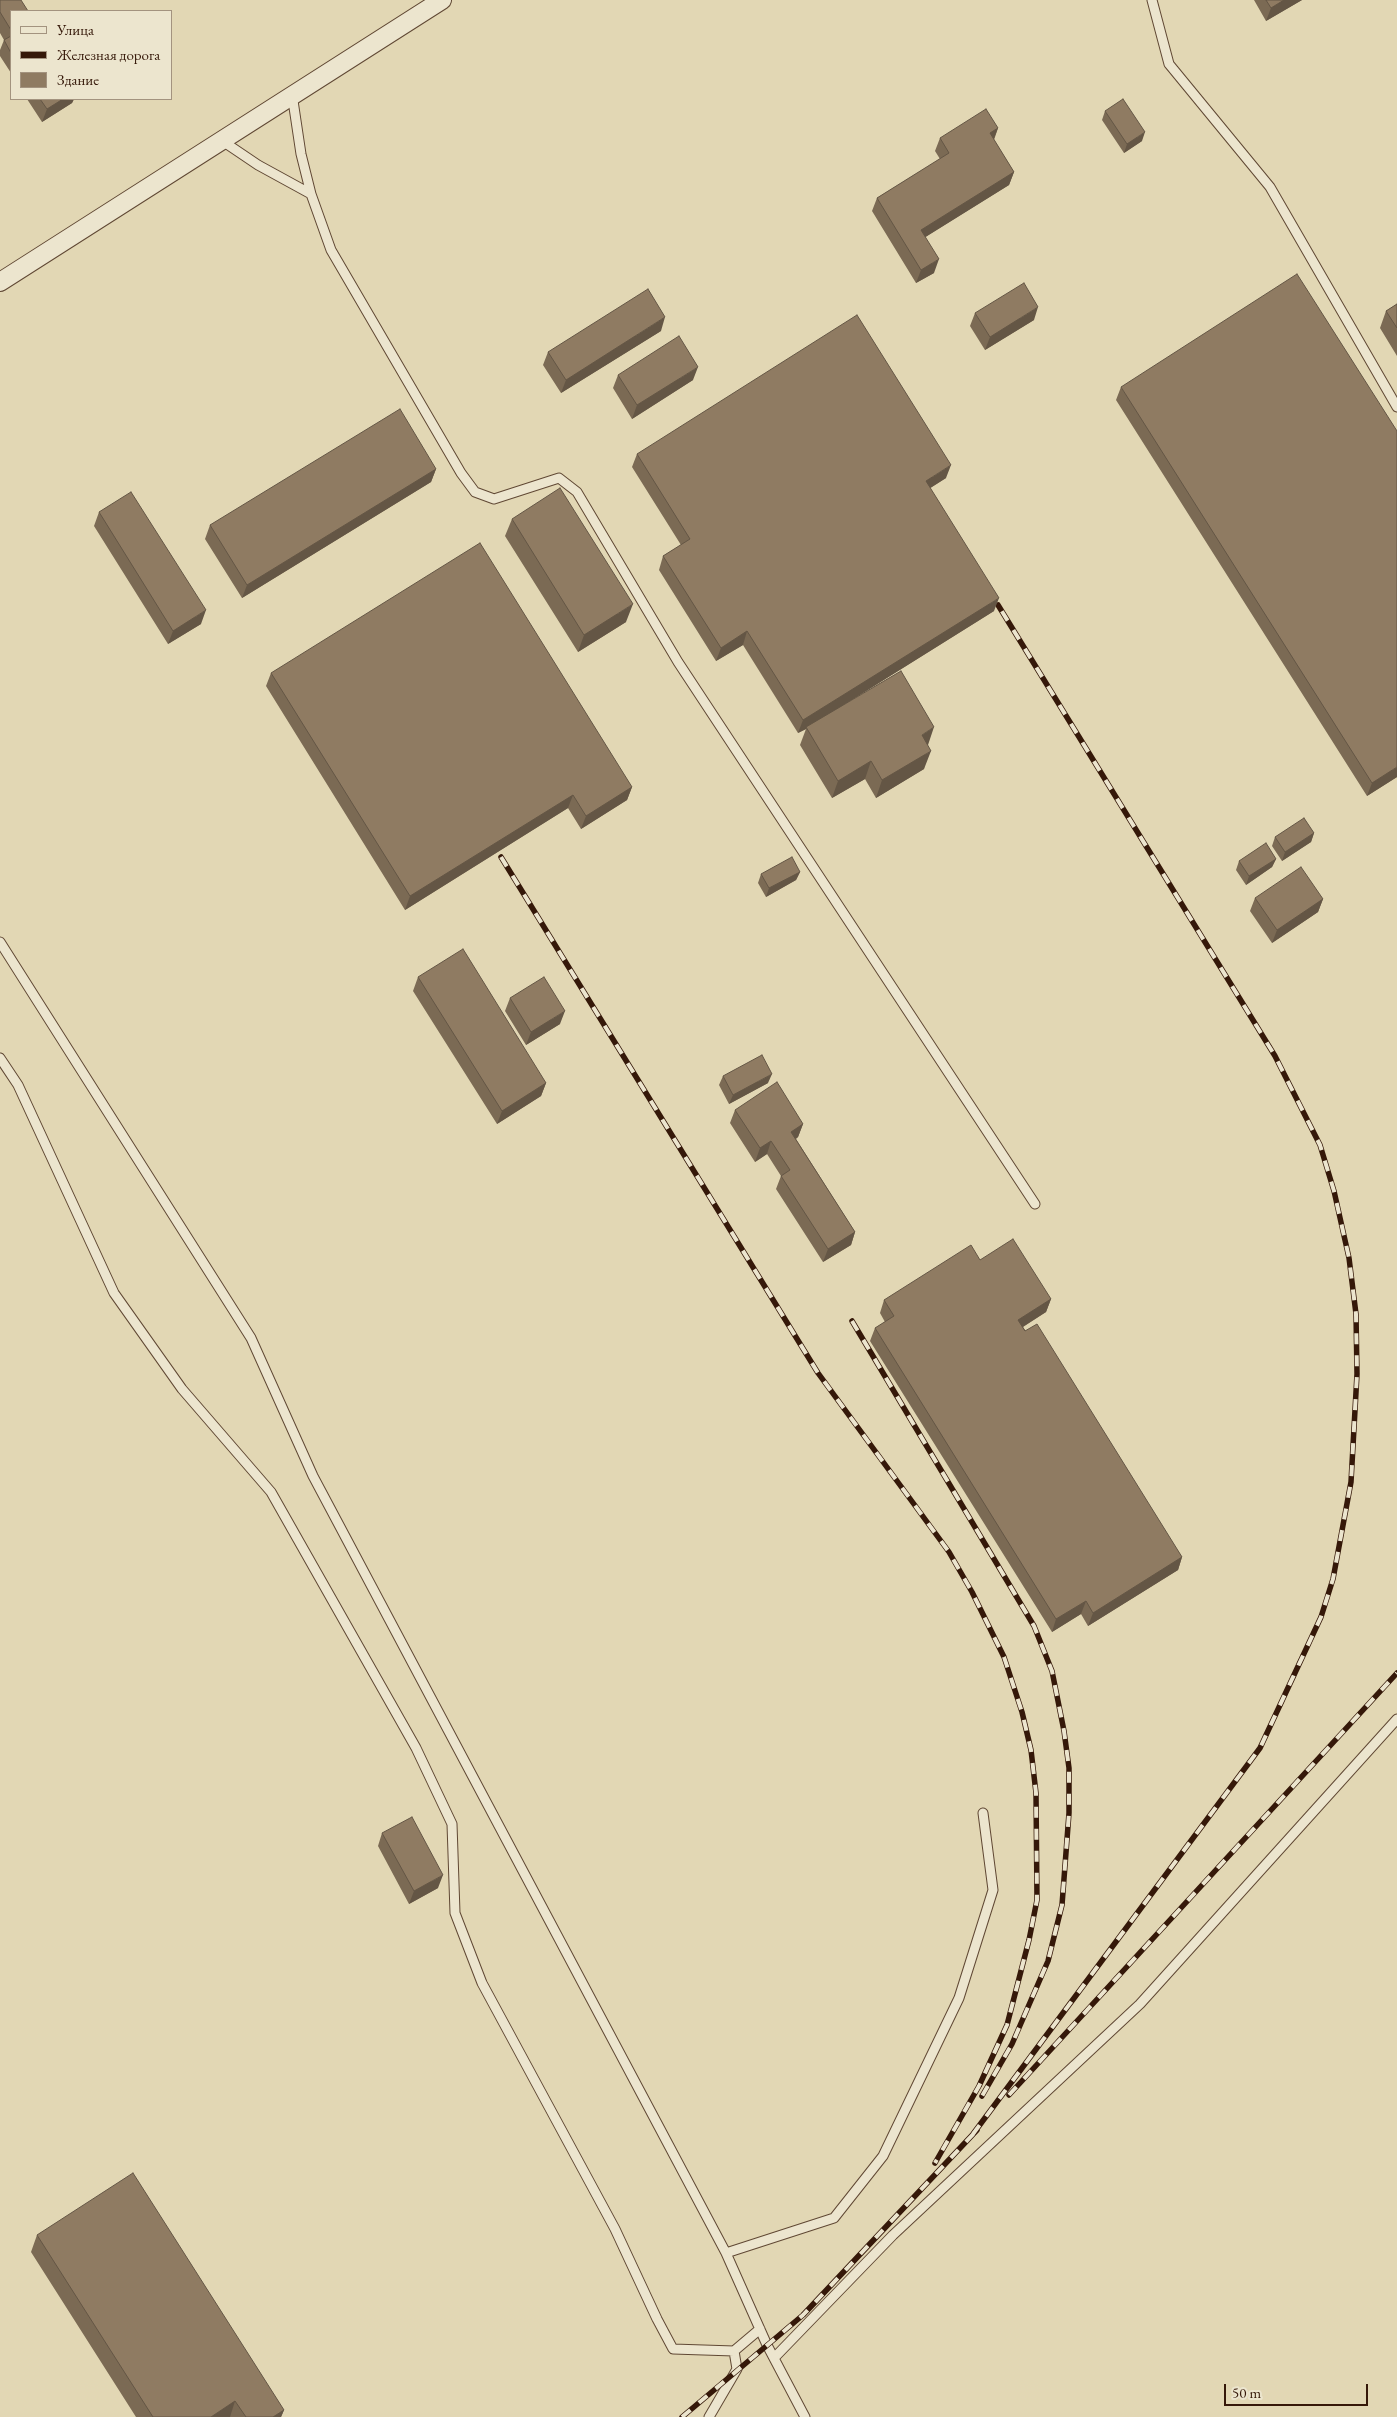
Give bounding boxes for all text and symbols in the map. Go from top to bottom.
legend [10,10,172,100]
text: Улица [57,20,94,39]
text: Железная дорога [57,45,160,64]
text: Здание [57,70,99,89]
scale bar [1227,2374,1371,2406]
text: 50 m [1232,2383,1261,2402]

